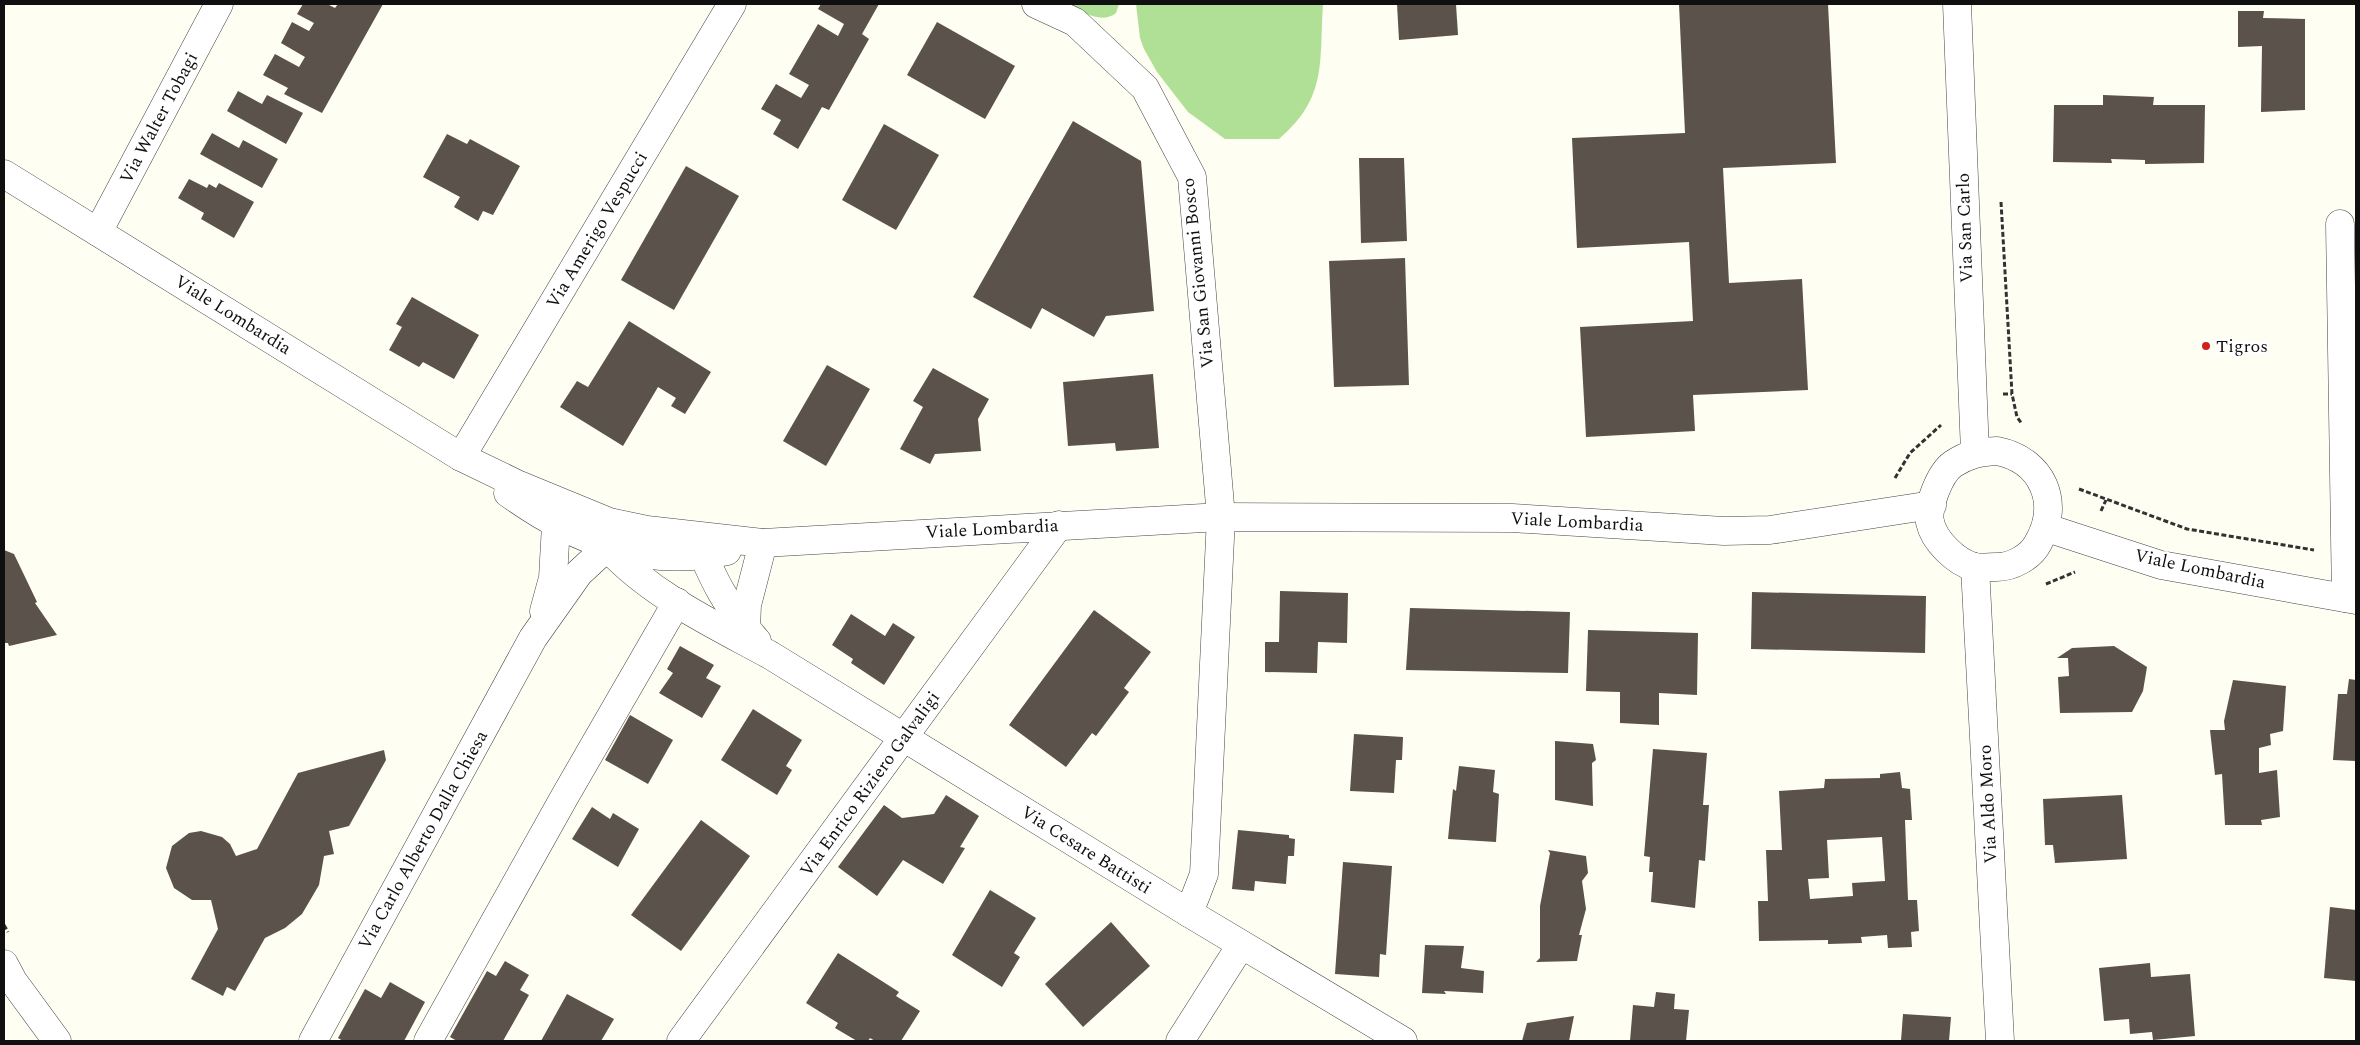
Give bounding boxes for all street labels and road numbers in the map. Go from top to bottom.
street label: Via Walter Tobagi [113,47,205,189]
street label: Via Amerigo Vespucci [539,146,655,314]
street label: Via San Carlo [1950,173,1980,283]
street label: Via San Giovanni Bosco [1175,176,1221,370]
street label: Viale Lombardia [169,268,297,362]
street label: Viale Lombardia [1510,505,1644,539]
street label: Viale Lombardia [925,512,1059,546]
street label: Viale Lombardia [2132,542,2268,596]
street label: Via Enrico Riziero Galvaligi [793,686,947,882]
street label: Via Carlo Alberto Dalla Chiesa [351,725,495,955]
street label: Via Aldo Moro [1971,744,2005,864]
street label: Via Cesare Battisti [1015,799,1157,901]

